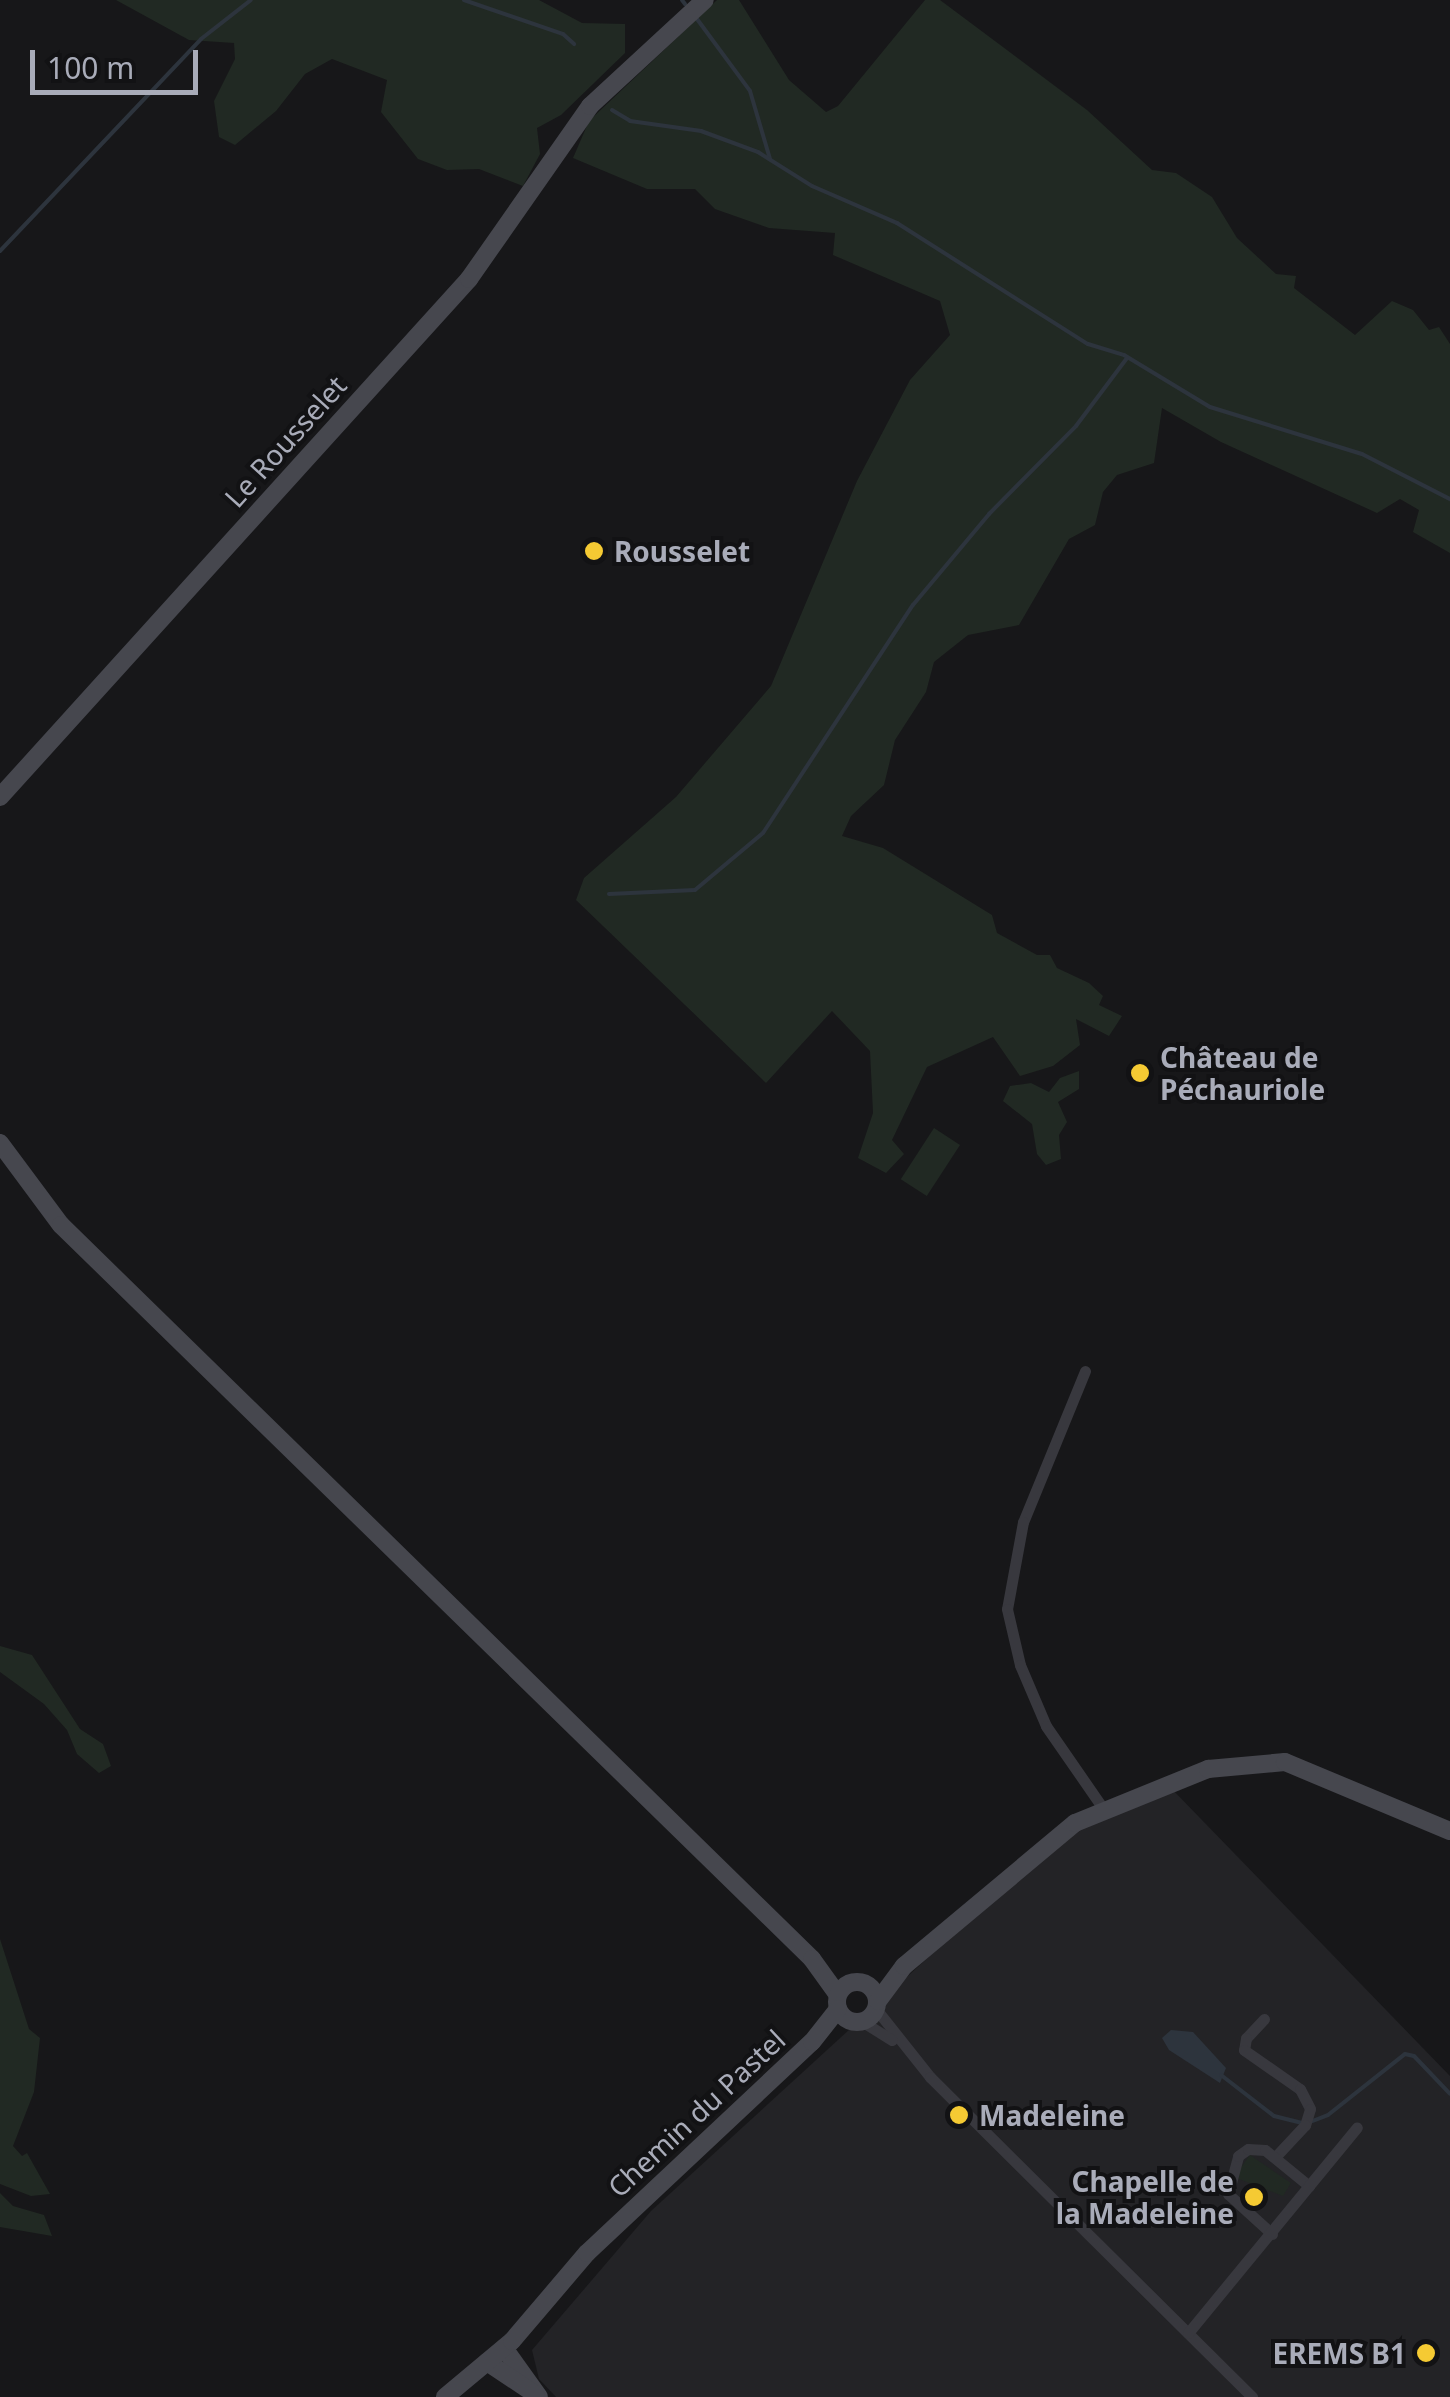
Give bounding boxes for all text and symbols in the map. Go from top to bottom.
scale bar [35,30,202,92]
text: 100 m [47,47,134,88]
street label: Le Rousselet [217,368,353,514]
place label: Rousselet [614,534,750,568]
marker: Rousselet [583,540,605,562]
place label: Château de Péchauriole [1160,1040,1325,1106]
marker: Château de Péchauriole [1129,1062,1151,1084]
street label: Chemin du Pastel [601,2022,791,2204]
place label: Madeleine [979,2098,1125,2132]
marker: Madeleine [948,2104,970,2126]
place label: Chapelle de la Madeleine [1056,2164,1234,2230]
marker: Chapelle de la Madeleine [1243,2186,1265,2208]
place label: EREMS B1 [1273,2336,1406,2370]
marker: EREMS B1 [1415,2342,1437,2364]

